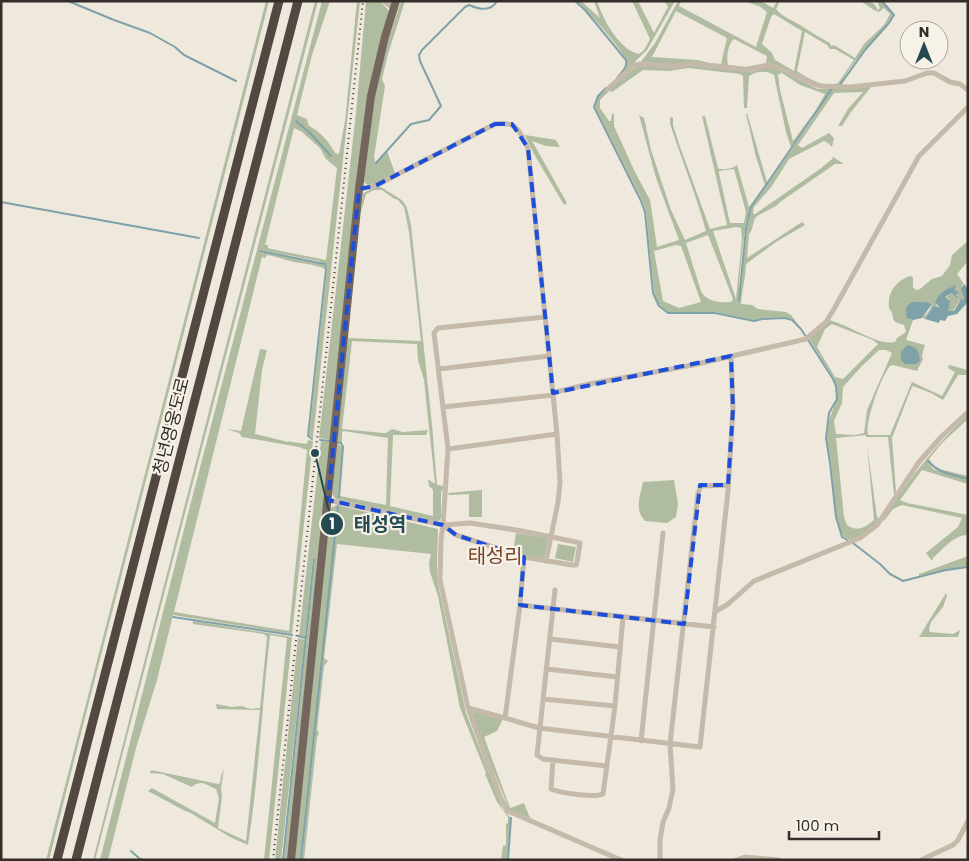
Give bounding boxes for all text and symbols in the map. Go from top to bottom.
north arrow [899,20,949,70]
text: N [919,22,929,42]
street label: 청년영웅도로 [147,375,195,477]
callout: 태성역 [319,507,417,541]
text: 태성역 [354,511,406,538]
text: 1 [329,513,335,534]
district label: 태성리 [467,542,523,570]
scale bar [789,808,879,840]
text: 100 m [796,815,839,836]

